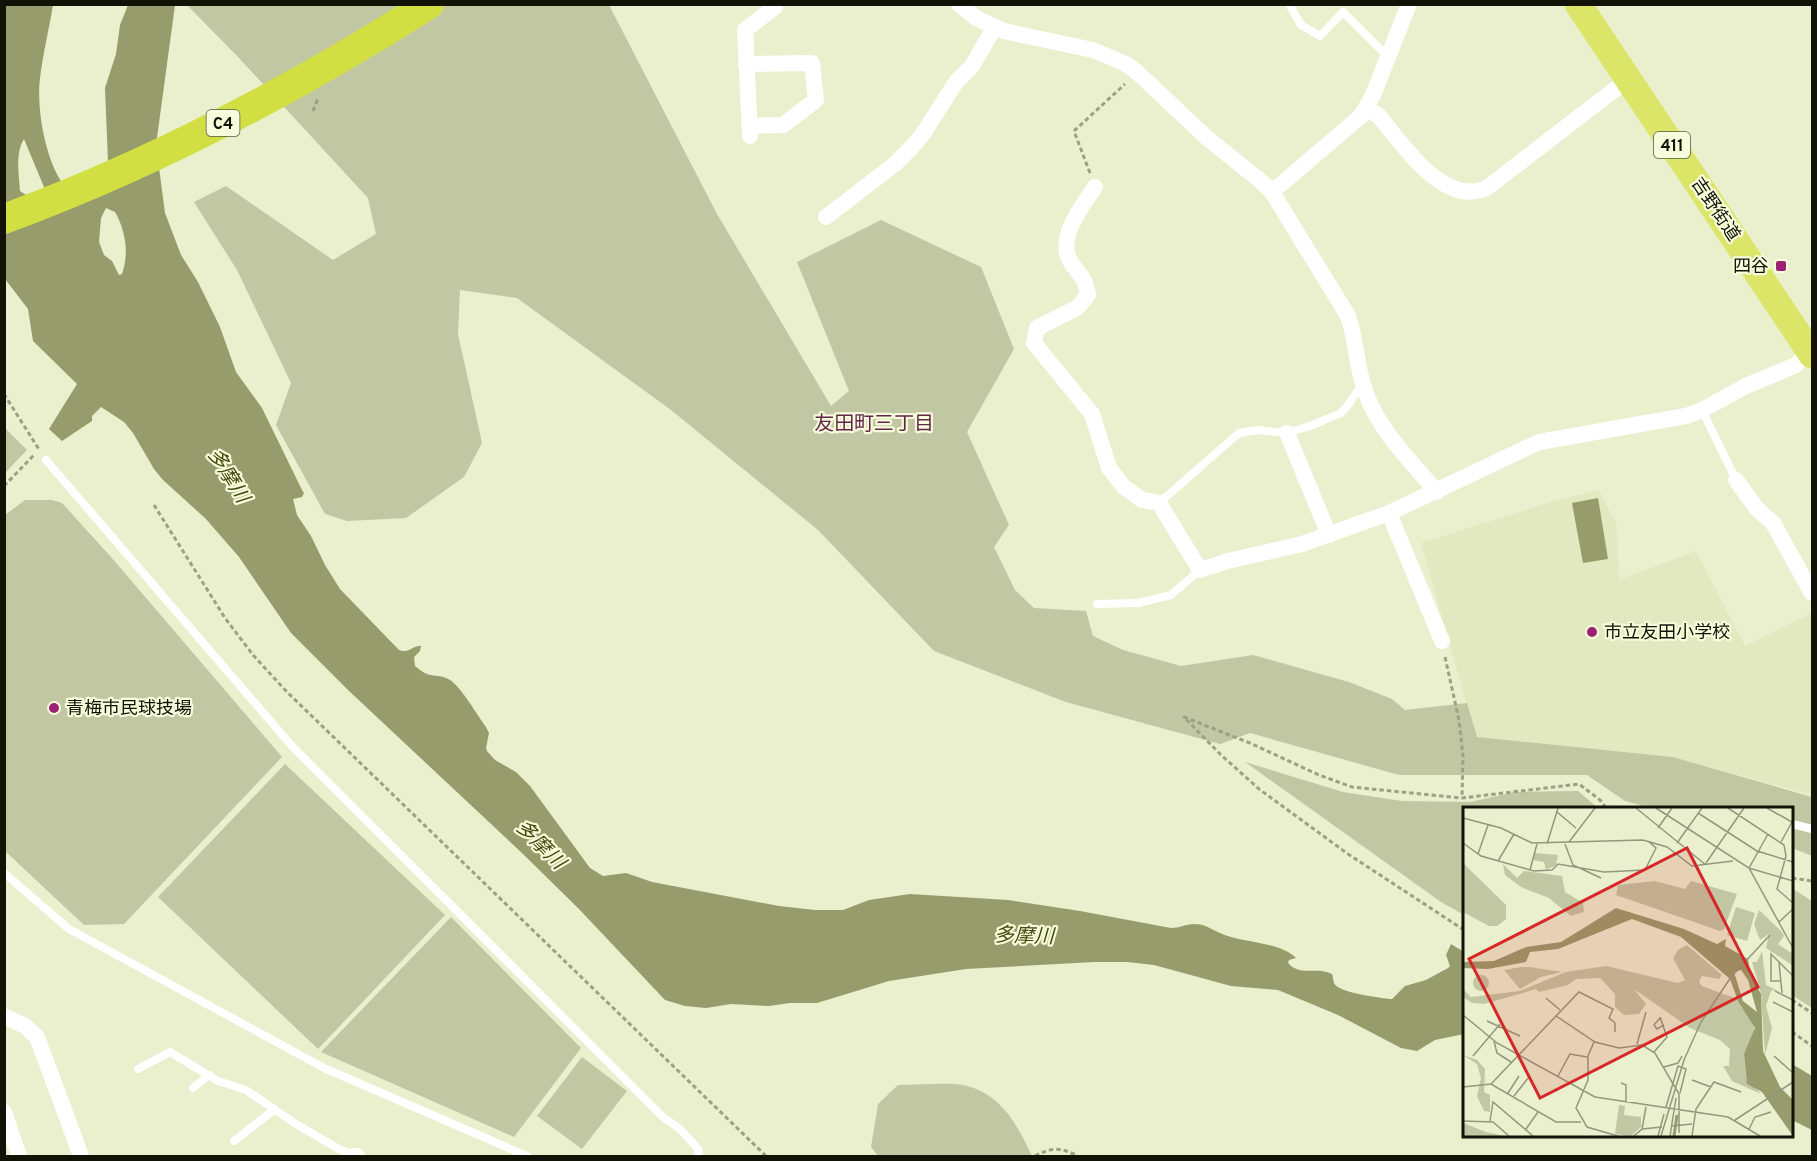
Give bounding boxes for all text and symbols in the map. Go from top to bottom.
road number: C4 [206,110,240,136]
road number: 411 [1654,132,1690,158]
street label: 吉野街道 [1685,174,1744,246]
place label: 四谷 [1733,256,1769,279]
marker: 四谷 [1774,259,1788,273]
district label: 友田町三丁目 [814,412,934,438]
water label: 多摩川 [200,444,255,510]
place label: 市立友田小学校 [1604,622,1730,645]
marker: 市立友田小学校 [1585,625,1599,639]
place label: 青梅市民球技場 [66,698,192,721]
marker: 青梅市民球技場 [47,701,61,715]
inset map [1463,807,1793,1137]
water label: 多摩川 [509,815,571,877]
water label: 多摩川 [993,923,1056,951]

